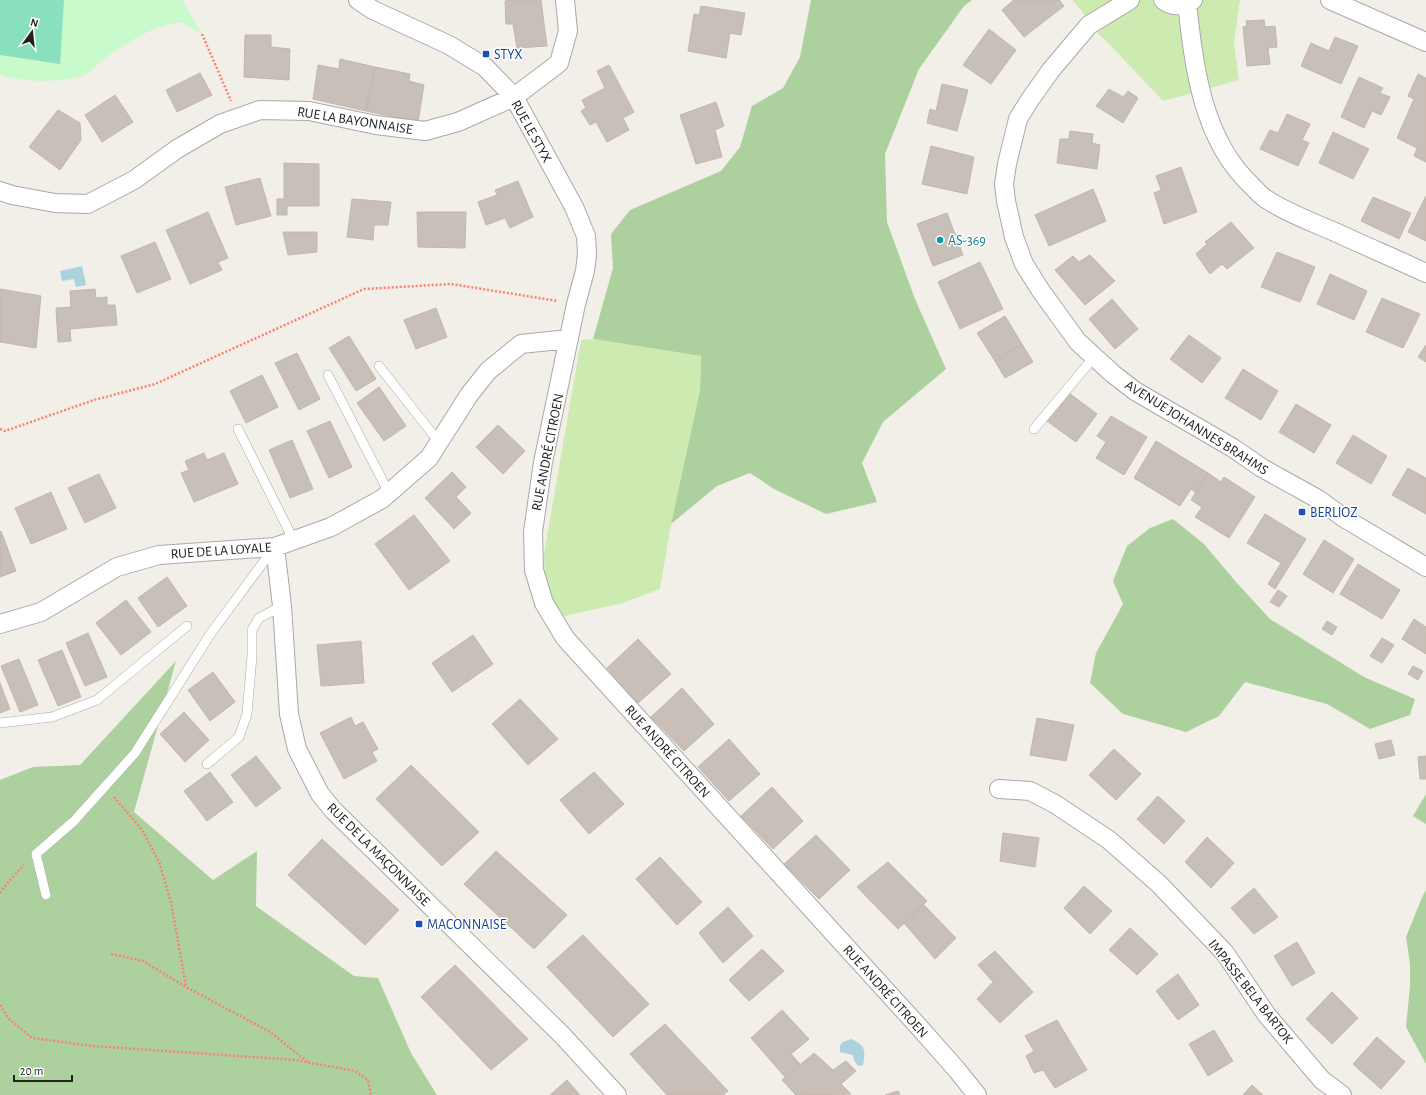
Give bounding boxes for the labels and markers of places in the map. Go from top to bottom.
place label: STYX [494,48,523,62]
marker: STYX [481,49,491,59]
place label: AS-369 [948,234,986,248]
marker: AS-369 [935,235,945,245]
place label: BERLIOZ [1310,506,1358,520]
marker: BERLIOZ [1297,507,1307,517]
place label: MACONNAISE [427,918,507,932]
marker: MACONNAISE [414,919,424,929]

